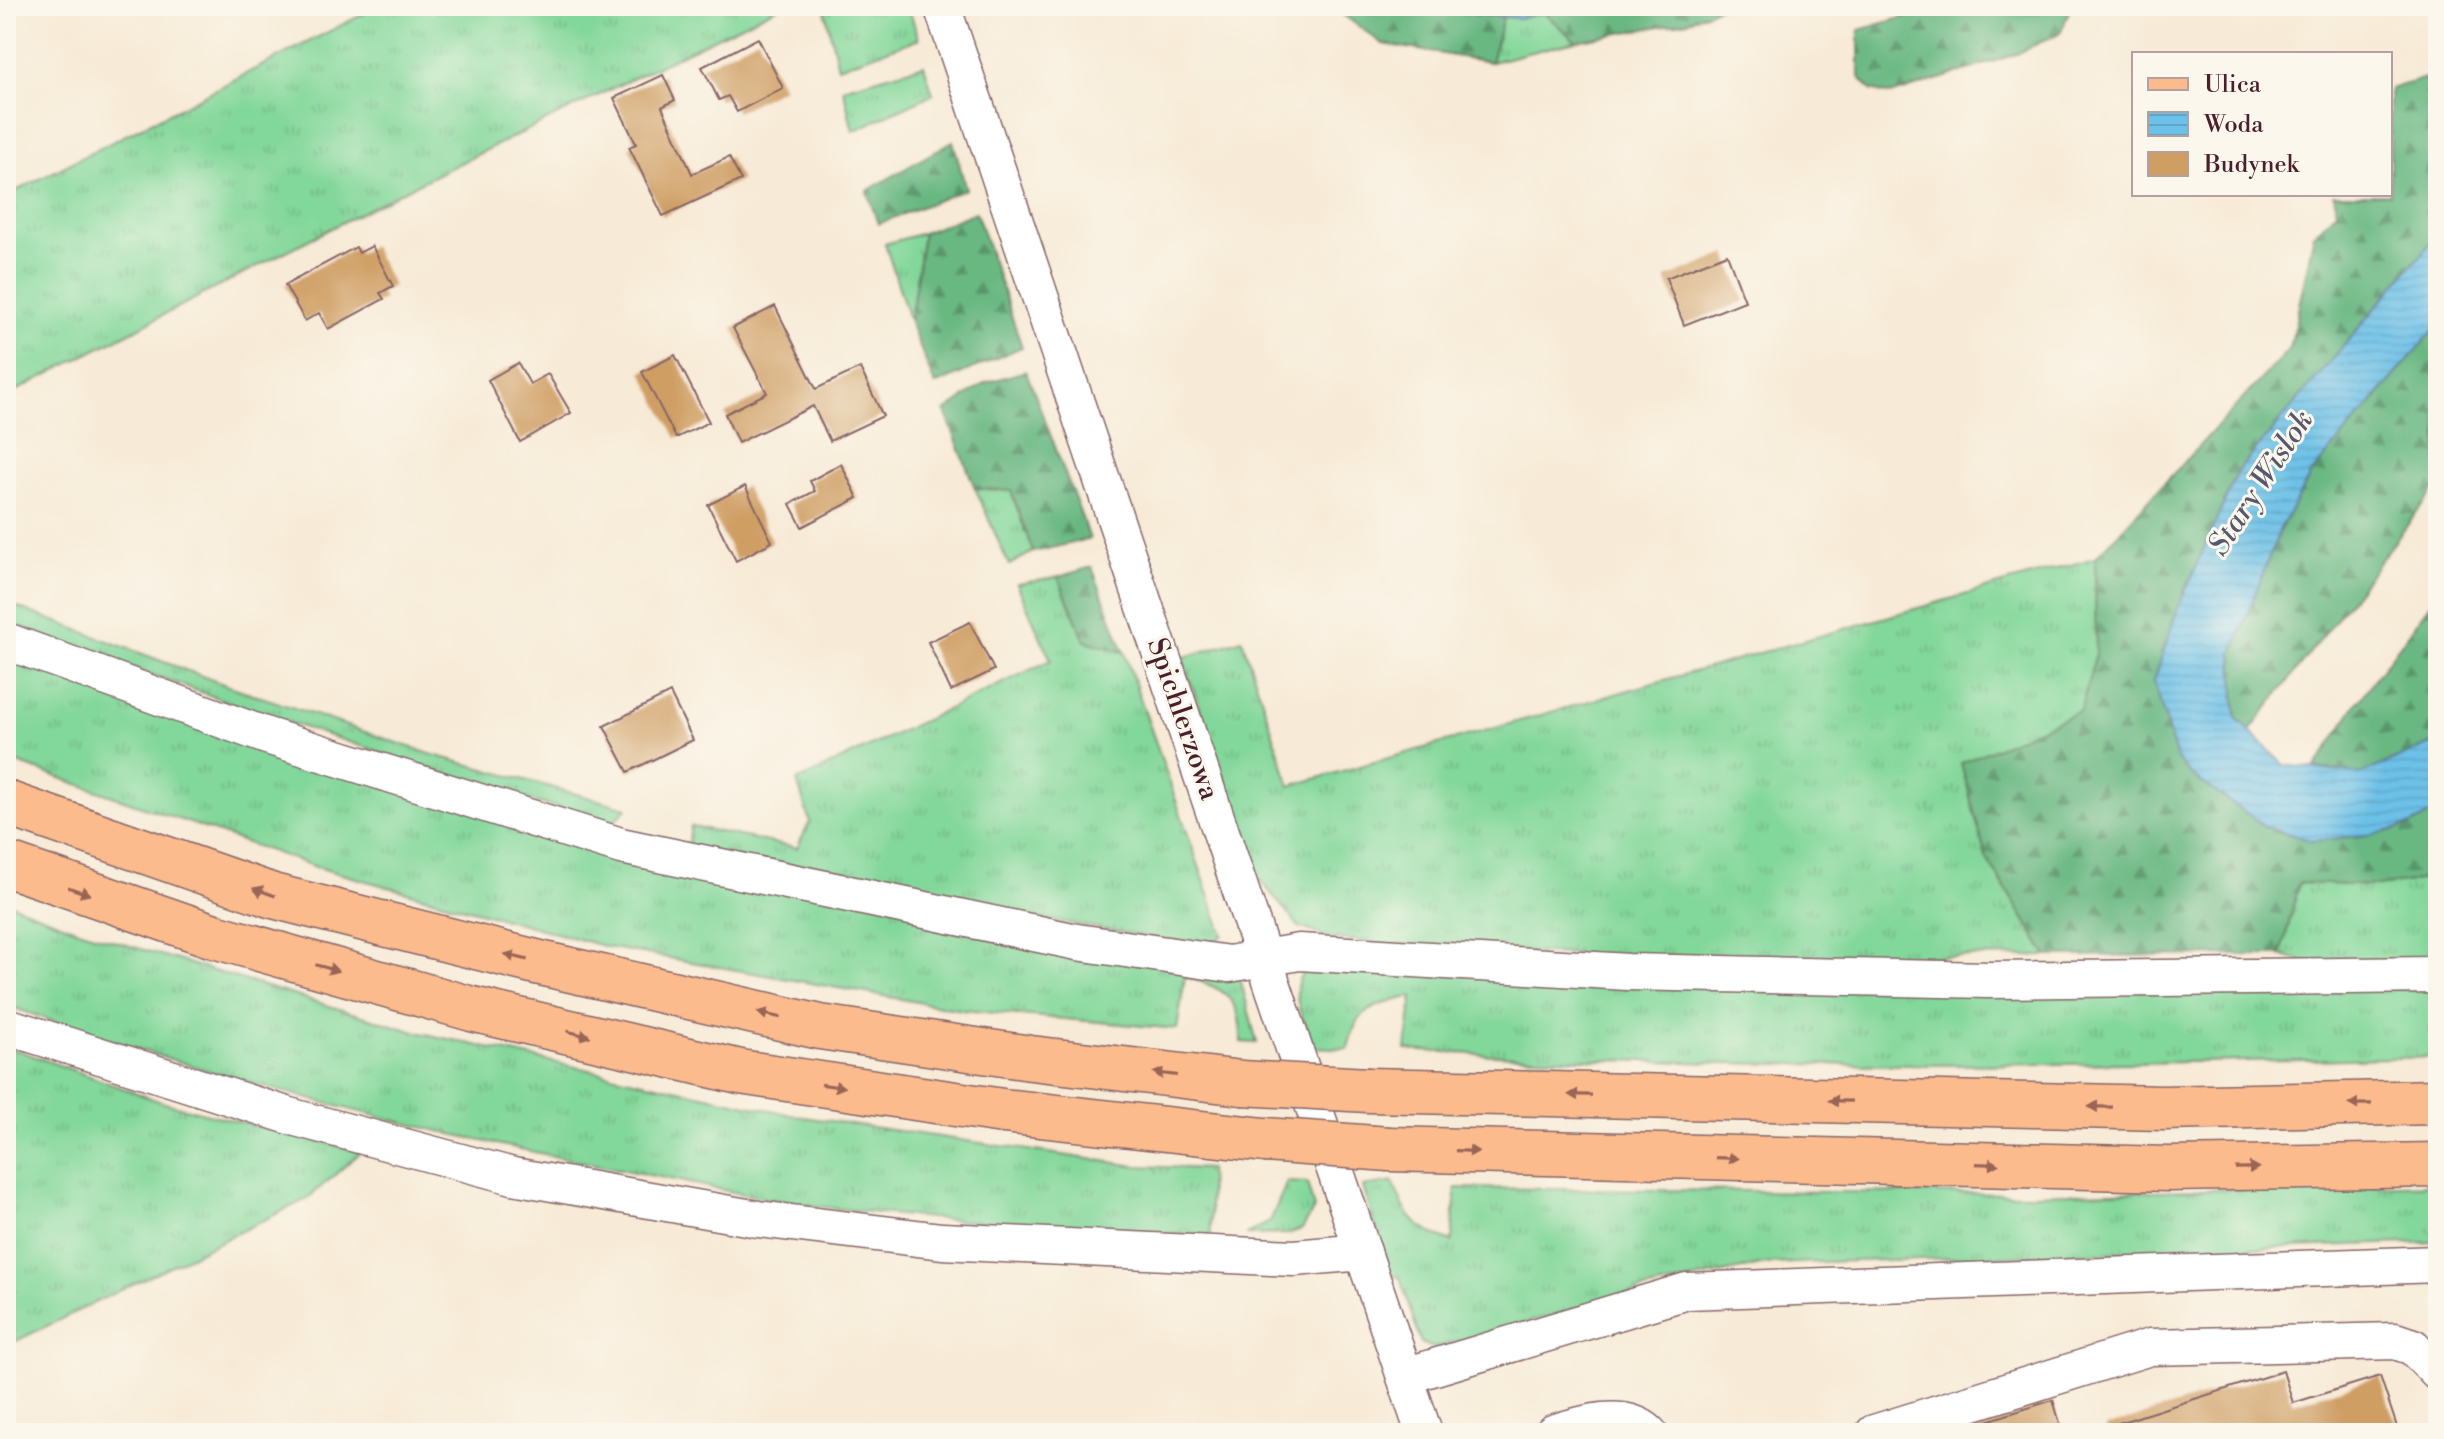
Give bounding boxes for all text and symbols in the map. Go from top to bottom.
legend [2132,52,2392,196]
text: Ulica [2204,70,2262,100]
text: Woda [2203,110,2264,140]
text: Budynek [2203,150,2301,180]
water label: Stary Wislok [2200,403,2322,563]
street label: Spichlerzowa [1139,633,1227,805]
one-way arrow [67,885,91,897]
one-way arrow [252,885,276,898]
one-way arrow [503,950,528,962]
one-way arrow [316,962,340,975]
one-way arrow [756,1008,781,1021]
one-way arrow [566,1028,591,1041]
one-way arrow [1152,1067,1177,1080]
one-way arrow [821,1080,846,1093]
one-way arrow [1567,1089,1592,1101]
one-way arrow [1827,1095,1852,1107]
one-way arrow [2347,1098,2372,1110]
one-way arrow [2087,1100,2112,1113]
one-way arrow [1455,1144,1480,1157]
one-way arrow [1715,1151,1740,1164]
one-way arrow [1975,1158,2000,1171]
one-way arrow [2235,1162,2260,1174]

